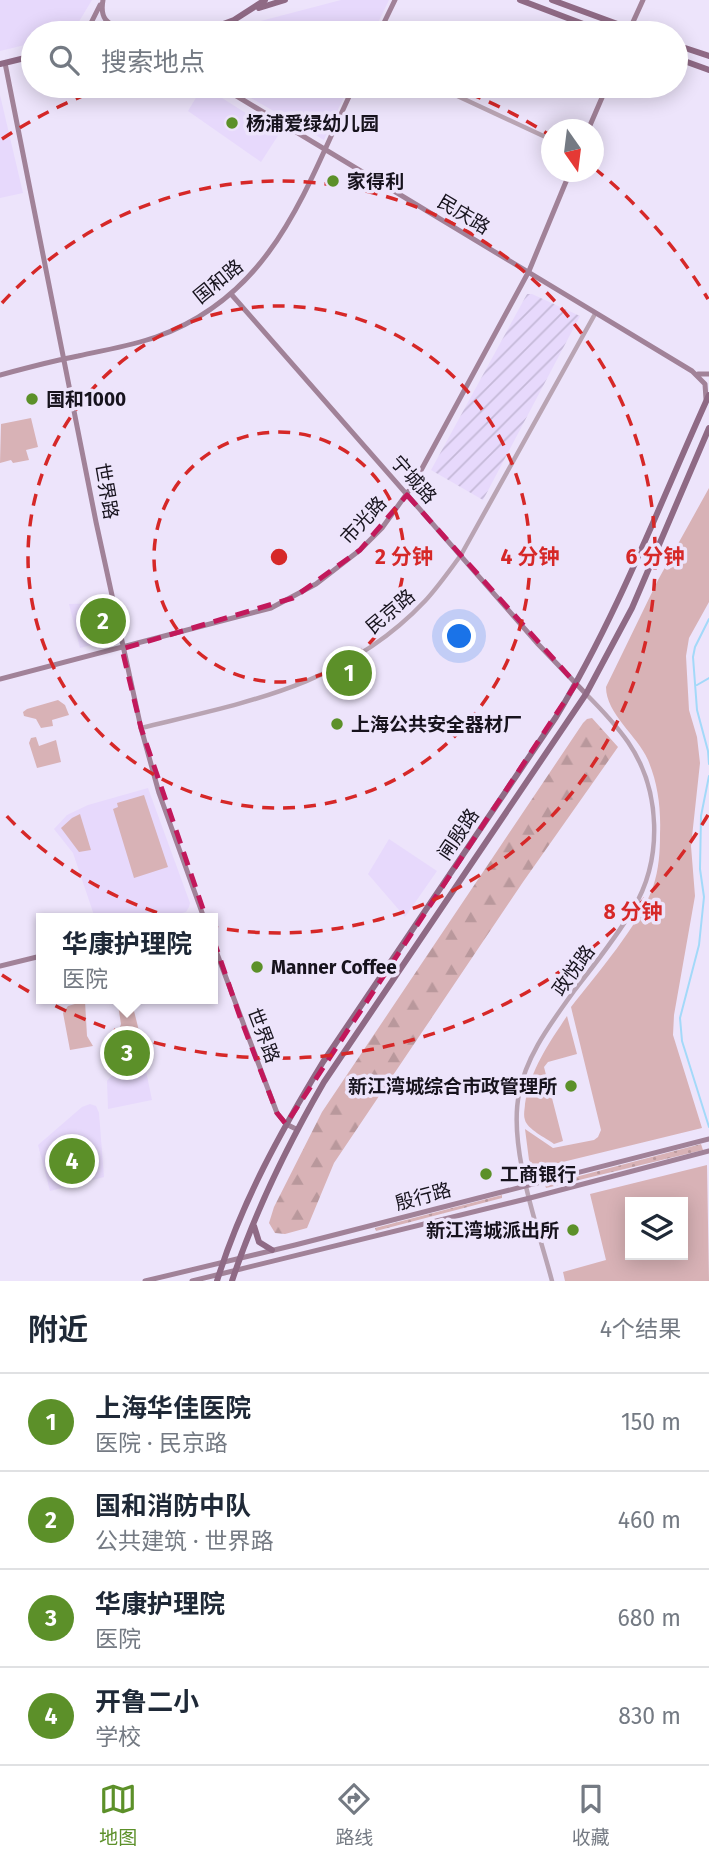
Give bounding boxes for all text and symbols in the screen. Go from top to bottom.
search box [21,21,688,98]
icon: search [45,41,83,79]
text: 搜索地点 [101,47,205,78]
place label: 杨浦爱绿幼儿园 [246,112,379,135]
marker: 杨浦爱绿幼儿园 [224,115,240,131]
north arrow [541,119,604,182]
place label: 家得利 [347,170,404,193]
marker: 家得利 [325,173,341,189]
street label: 民庆路 [433,190,494,239]
street label: 国和路 [189,255,248,308]
place label: 国和1000 [46,388,126,411]
marker: 国和1000 [24,391,40,407]
street label: 宁城路 [386,450,441,508]
street label: 世界路 [90,461,123,521]
street label: 市光路 [336,492,391,549]
text: 2 分钟 [375,544,433,570]
text: 4 分钟 [501,544,559,570]
text: 6 分钟 [626,544,684,570]
centre of rings [267,545,291,569]
street label: 民京路 [361,584,420,639]
pin: 2 [80,595,126,647]
your location [442,619,476,653]
pin: 1 [326,647,372,699]
place label: 上海公共安全器材厂 [351,713,522,736]
marker: 上海公共安全器材厂 [329,716,345,732]
street label: 闸殷路 [433,804,484,864]
text: 8 分钟 [603,899,663,925]
popup [36,913,218,1004]
text: 华康护理院 [62,929,192,960]
street label: 政悦路 [547,940,599,1000]
place label: Manner Coffee [271,956,397,979]
marker: Manner Coffee [249,959,265,975]
text: 医院 [62,965,108,993]
street label: 世界路 [243,1004,284,1066]
pin: 3 [104,1027,150,1079]
place label: 新江湾城综合市政管理所 [348,1075,557,1098]
marker: 新江湾城综合市政管理所 [563,1078,579,1094]
pin: 4 [49,1135,95,1187]
place label: 工商银行 [500,1163,576,1186]
marker: 工商银行 [478,1166,494,1182]
street label: 殷行路 [393,1178,454,1215]
map controls [625,1197,688,1260]
button: layers [625,1197,688,1260]
place label: 新江湾城派出所 [426,1219,559,1242]
marker: 新江湾城派出所 [565,1222,581,1238]
text: 附近 [28,1312,88,1348]
text: 4个结果 [600,1315,681,1343]
text: 上海华佳医院 [95,1393,251,1424]
text: 1 [46,1408,56,1436]
text: 150 m [621,1408,681,1436]
text: 医院 · 民京路 [95,1429,228,1457]
text: 国和消防中队 [95,1491,251,1522]
text: 2 [45,1506,57,1534]
text: 460 m [618,1506,681,1534]
text: 公共建筑 · 世界路 [95,1527,274,1555]
text: 华康护理院 [95,1589,225,1620]
text: 3 [45,1604,57,1632]
text: 680 m [617,1604,681,1632]
text: 医院 [95,1625,141,1653]
text: 开鲁二小 [95,1687,199,1718]
text: 4 [45,1702,58,1730]
text: 830 m [618,1702,681,1730]
text: 学校 [95,1723,141,1751]
tab: 地图 [99,1780,137,1849]
tab: 路线 [335,1780,374,1849]
tab: 收藏 [572,1780,610,1849]

